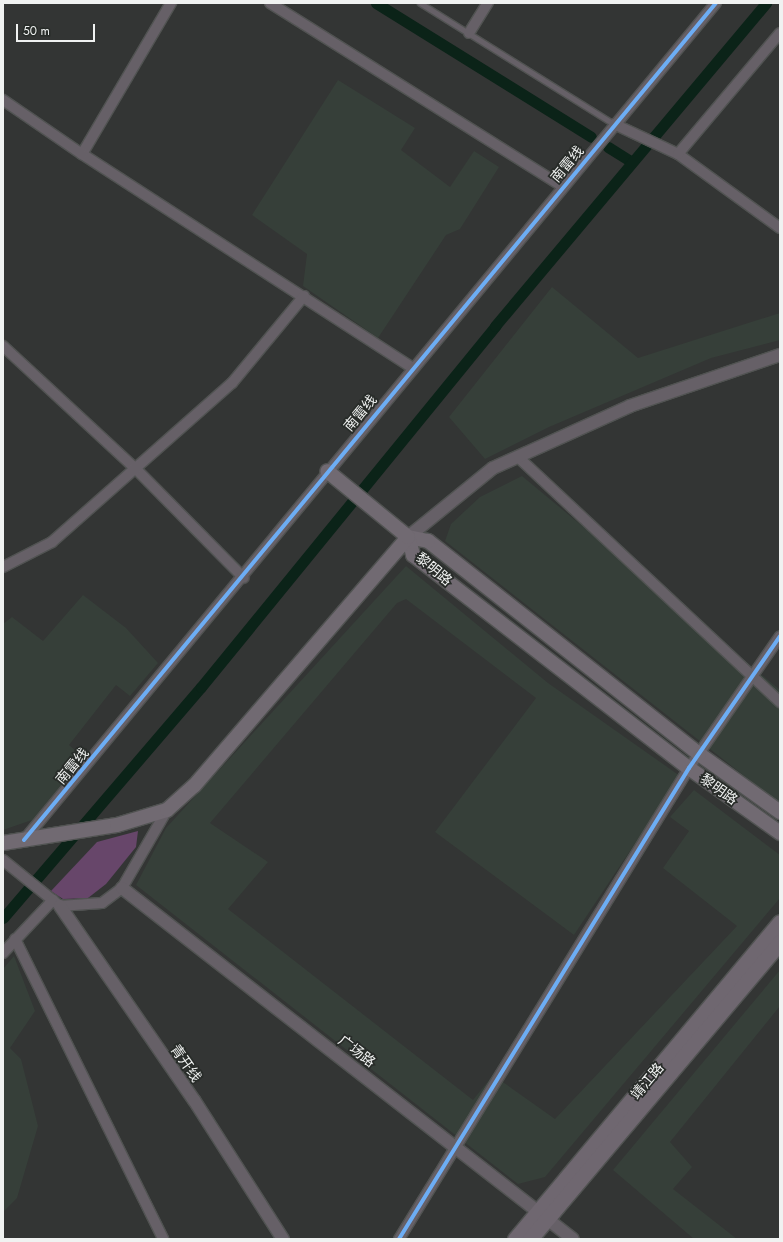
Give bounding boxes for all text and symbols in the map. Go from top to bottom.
scale bar [18,16,97,42]
text: 50 m [23,22,50,40]
street label: 南雷线 [547,143,587,185]
street label: 南雷线 [340,392,380,434]
street label: 黎明路 [413,549,455,589]
street label: 南雷线 [52,745,92,787]
street label: 黎明路 [697,770,741,808]
street label: 广场路 [335,1032,379,1070]
street label: 青开线 [167,1041,205,1085]
street label: 靖江路 [627,1060,667,1102]

